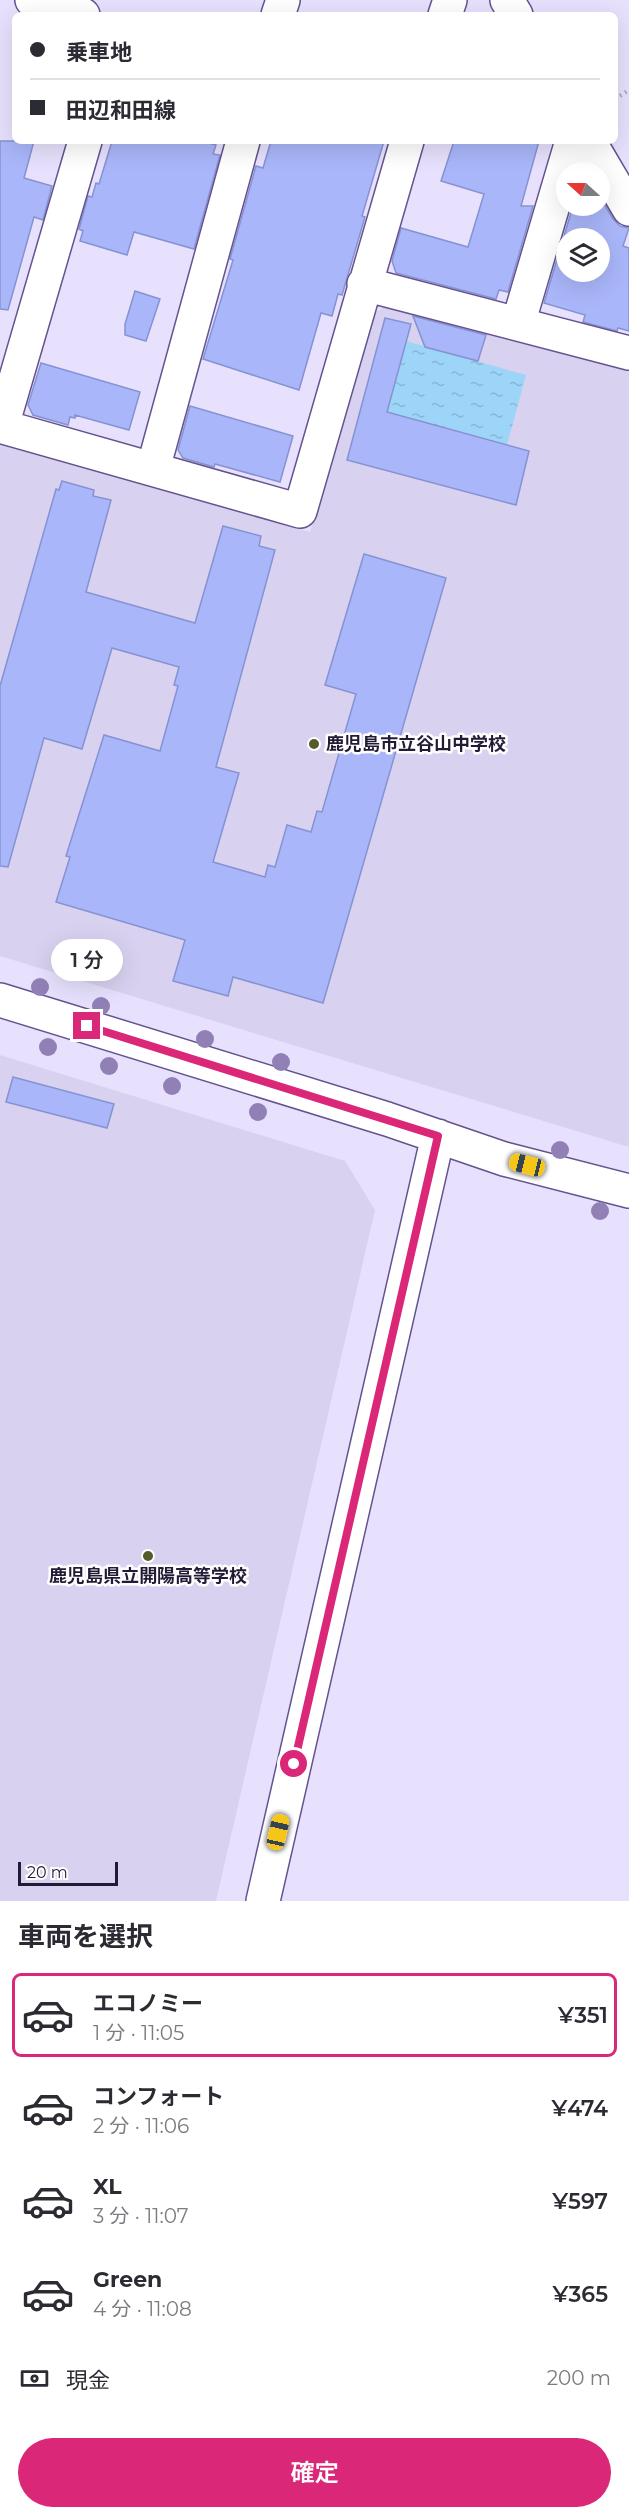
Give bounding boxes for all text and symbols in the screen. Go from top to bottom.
text: 乗車地 [66,39,132,66]
text: 田辺和田線 [66,97,176,124]
north arrow [556,162,610,216]
map controls [556,162,610,282]
button: layers [556,228,610,282]
place label: 鹿児島市立谷山中学校 [326,733,506,755]
marker: 鹿児島市立谷山中学校 [307,737,321,751]
callout: 1 分 [51,939,123,981]
text: 1 分 [70,948,104,972]
route end [73,1012,100,1039]
car [507,1152,547,1178]
marker: 鹿児島県立開陽高等学校 [141,1549,155,1563]
place label: 鹿児島県立開陽高等学校 [49,1565,247,1587]
route start [280,1750,307,1777]
car [265,1812,291,1852]
scale bar [18,1859,118,1886]
text: 20 m [27,1863,68,1882]
text: 車両を選択 [18,1920,153,1953]
icon: car [21,1988,75,2042]
text: エコノミー [93,1990,203,2017]
text: ¥351 [558,2002,608,2029]
text: 1 分 · 11:05 [93,2021,184,2045]
icon: car [21,2081,75,2135]
text: コンフォート [93,2083,224,2110]
text: ¥474 [552,2095,608,2122]
text: 2 分 · 11:06 [93,2114,189,2138]
text: XL [93,2173,122,2200]
icon: car [21,2174,75,2228]
text: ¥597 [552,2188,608,2215]
text: 3 分 · 11:07 [93,2204,189,2228]
text: Green [93,2266,162,2293]
icon: car [21,2267,75,2321]
text: ¥365 [552,2281,608,2308]
text: 4 分 · 11:08 [93,2297,192,2321]
icon: cash [18,2362,51,2395]
text: 200 m [547,2366,611,2390]
text: 現金 [66,2367,110,2394]
button: 確定 [18,2438,611,2507]

